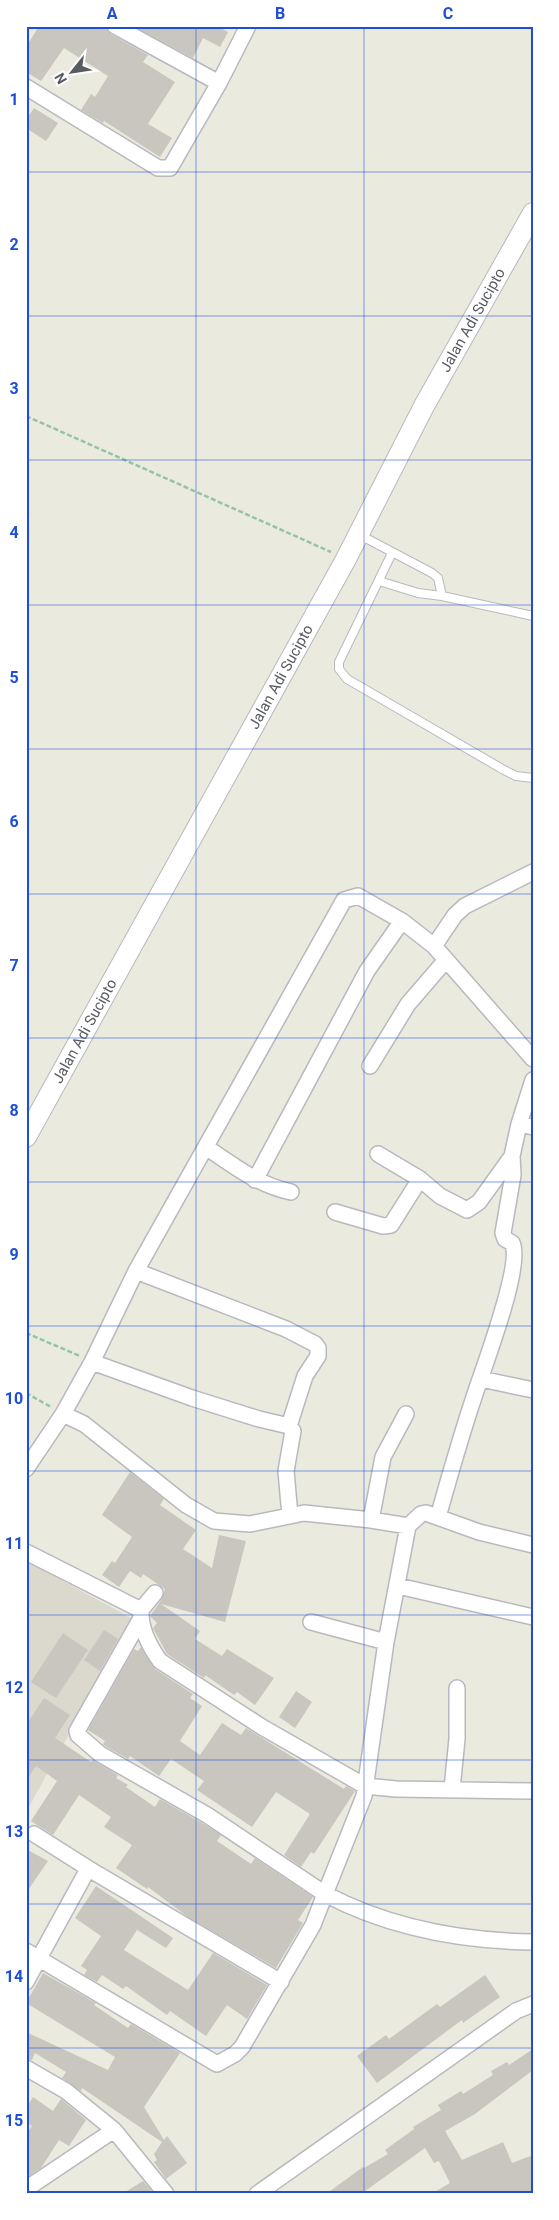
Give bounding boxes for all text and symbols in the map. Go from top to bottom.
text: A [107,4,118,23]
text: B [275,4,285,23]
text: C [443,4,453,23]
north arrow [48,48,98,98]
text: N [51,70,70,87]
text: 1 [9,90,19,109]
text: 2 [9,235,19,254]
street label: Jalan Adi Sucipto [436,265,509,375]
text: 3 [9,379,19,398]
text: 4 [9,523,19,542]
street label: Jalan Adi Sucipto [245,622,317,732]
text: 5 [9,668,19,687]
text: 6 [9,812,19,831]
text: 7 [9,956,19,975]
street label: Jalan Adi Sucipto [49,976,121,1086]
text: 8 [9,1101,19,1120]
text: 9 [9,1245,19,1264]
text: 10 [5,1389,23,1408]
text: 11 [5,1534,23,1553]
text: 12 [5,1678,23,1697]
text: 13 [5,1822,23,1841]
text: 14 [5,1967,23,1986]
text: 15 [5,2111,23,2130]

